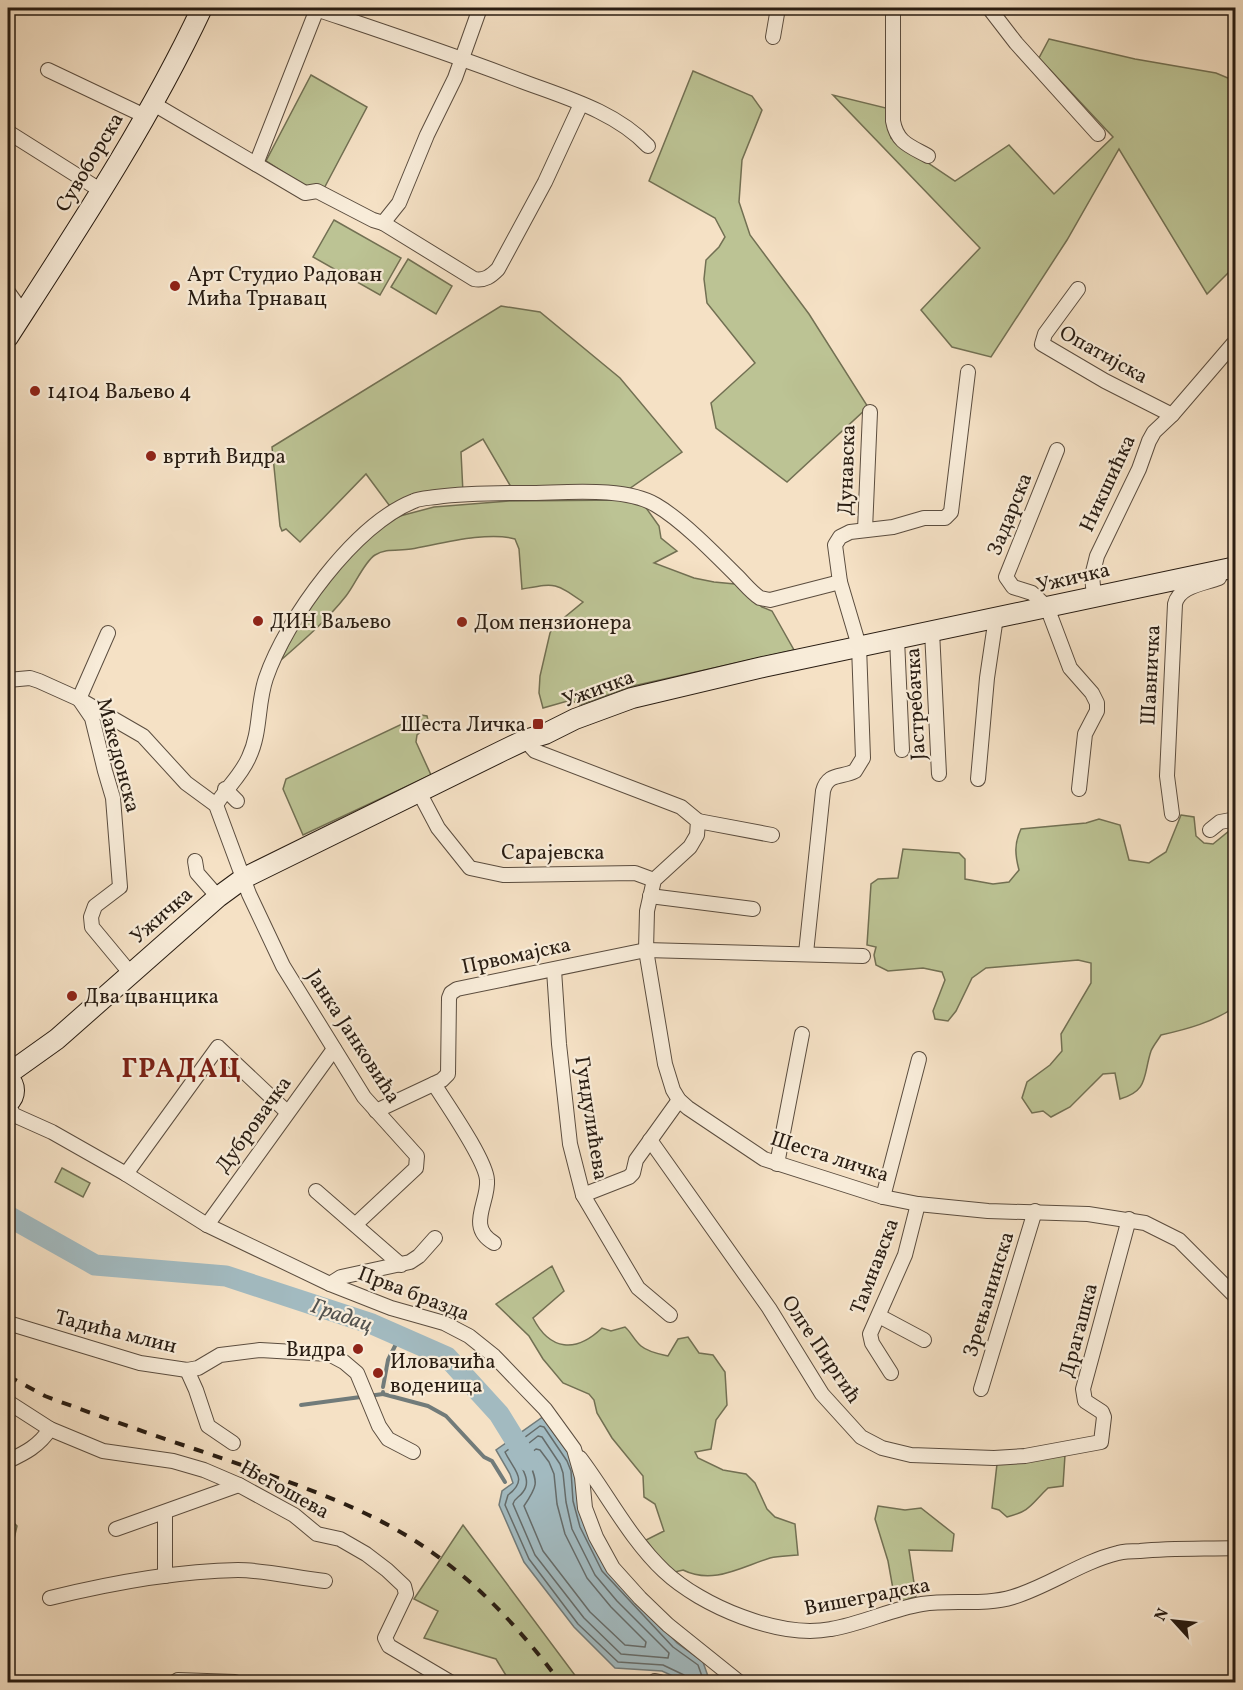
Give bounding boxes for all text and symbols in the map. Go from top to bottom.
street label: Сувоборска [49,108,131,218]
place label: Арт Студио Радован Мића Трнавац [187,261,383,314]
marker: Арт Студио Радован Мића Трнавац [168,279,182,293]
street label: Опатијска [1054,319,1153,392]
place label: 14104 Ваљево 4 [47,378,192,407]
marker: 14104 Ваљево 4 [28,384,42,398]
street label: Дунавска [831,424,864,516]
street label: Никшићка [1073,430,1144,537]
place label: вртић Видра [163,443,286,472]
marker: вртић Видра [144,449,158,463]
street label: Задарска [981,469,1040,560]
street label: Ужичка [1034,556,1113,601]
place label: ДИН Ваљево [270,608,391,637]
place label: Дом пензионера [474,609,632,638]
marker: ДИН Ваљево [251,614,265,628]
marker: Дом пензионера [455,615,469,629]
street label: Шавничка [1134,624,1169,726]
street label: Јастребачка [899,647,934,761]
street label: Ужичка [559,663,639,716]
street label: Македонска [88,695,147,816]
place label: Шеста Личка [400,711,526,740]
marker: Шеста Личка [531,717,545,731]
street label: Сарајевска [501,839,605,868]
street label: Ужичка [124,881,200,952]
street label: Првомајска [459,931,574,982]
street label: Јанка Јанковића [298,964,407,1110]
place label: Два цванцика [84,983,219,1012]
marker: Два цванцика [65,989,79,1003]
district label: ГРАДАЦ [122,1051,242,1089]
street label: Гундулићева [566,1054,615,1182]
street label: Дубровачка [209,1070,299,1179]
street label: Шеста личка [767,1125,893,1190]
street label: Тамнавска [844,1214,907,1319]
street label: Зрењанинска [957,1228,1022,1361]
street label: Прва бразда [353,1260,474,1329]
street label: Драгашка [1053,1280,1106,1381]
street label: Олге Пиргић [774,1290,868,1410]
water label: Градац [306,1291,376,1341]
street label: Тадића млин [52,1303,180,1362]
place label: Видра [286,1336,346,1365]
marker: Видра [351,1342,365,1356]
place label: Иловачића воденица [390,1348,496,1401]
marker: Иловачића воденица [371,1366,385,1380]
street label: Његошева [234,1454,334,1527]
street label: Вишеградска [802,1571,933,1624]
north arrow [1144,1591,1204,1651]
text: N [1150,1605,1175,1625]

